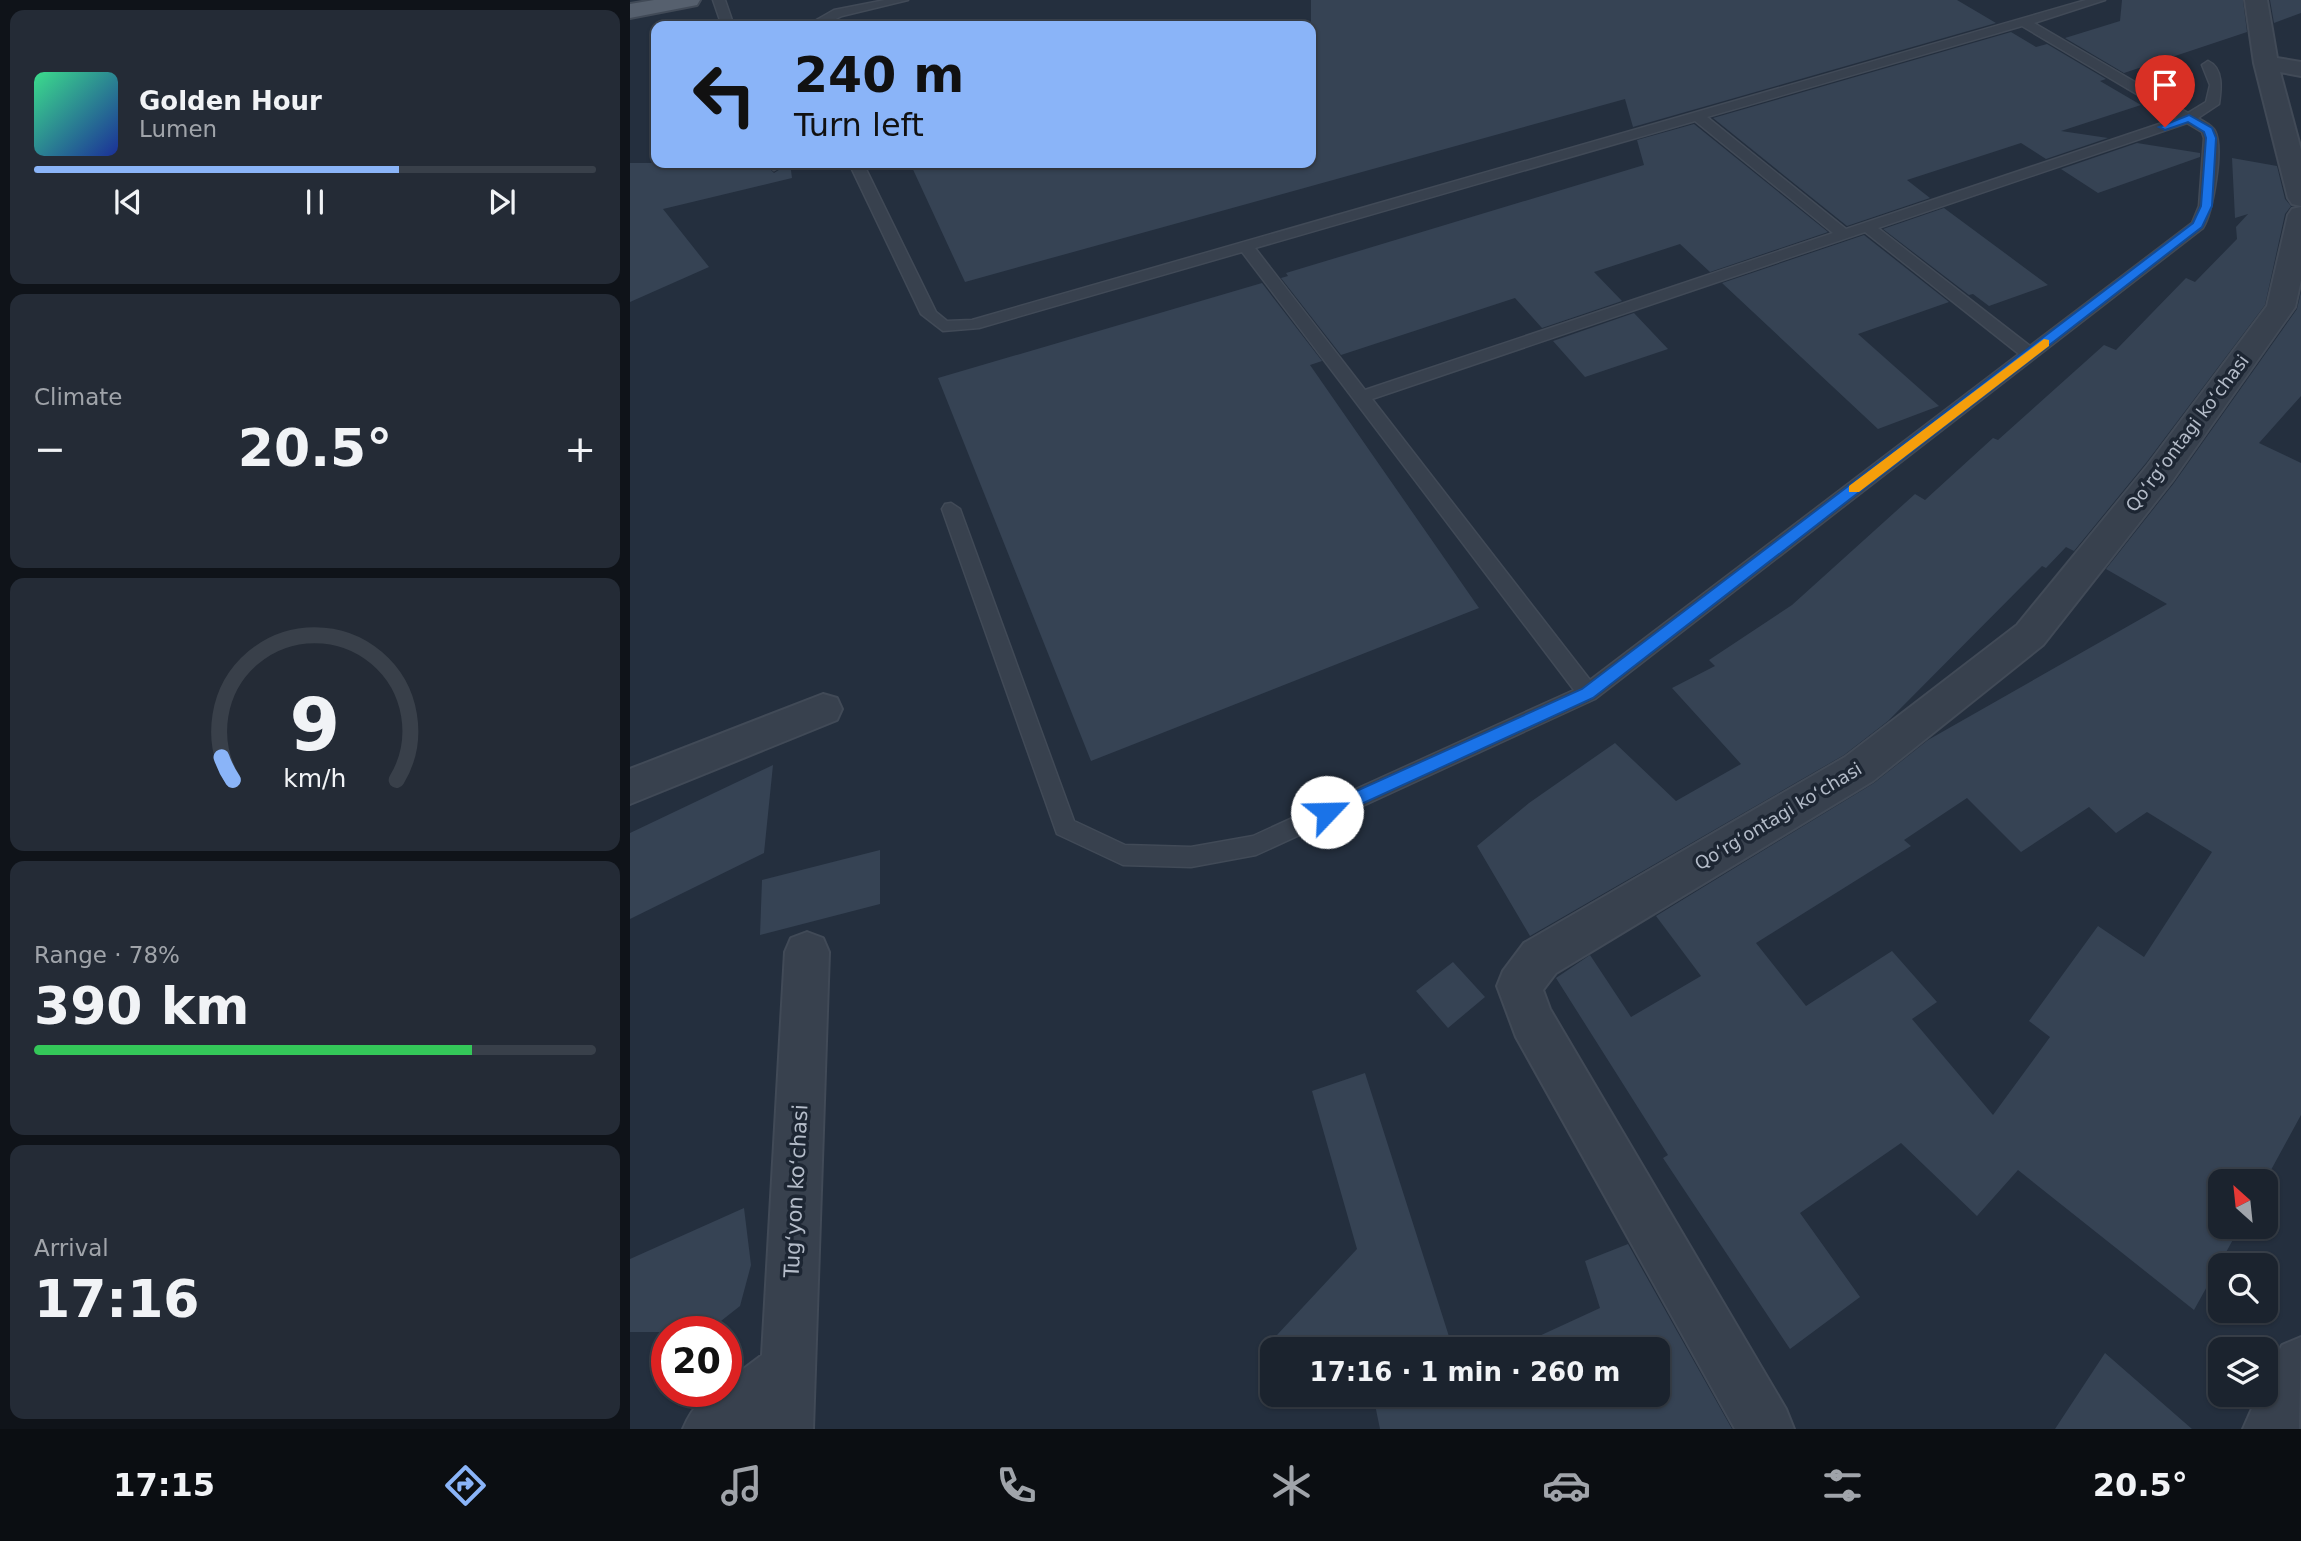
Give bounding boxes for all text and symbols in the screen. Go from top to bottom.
text: 240 m [794,47,964,104]
icon: left [679,49,770,140]
pin [2135,55,2195,127]
icon: arrive [2146,66,2184,104]
text: Golden Hour [139,86,322,116]
text: Turn left [794,106,924,144]
text: Lumen [139,116,217,142]
icon: previous [109,183,147,221]
icon: pause [296,183,334,221]
icon: next [483,183,521,221]
street label: Qo‘rg‘ontagi ko‘chasi [2121,350,2253,516]
text: Climate [34,384,123,410]
text: 20.5° [238,418,392,478]
text: − [34,427,66,471]
text: + [564,427,596,471]
text: 9 [290,683,340,768]
street label: Qo‘rg‘ontagi ko‘chasi [1691,758,1865,874]
text: km/h [283,764,347,793]
position arrow [1290,775,1364,849]
text: Range · 78% [34,942,180,968]
text: 390 km [34,976,249,1036]
street label: Tugʻyon koʻchasi [779,1104,813,1279]
north arrow [2208,1169,2278,1239]
map controls [2208,1169,2278,1407]
text: Arrival [34,1235,109,1261]
button: search [2208,1253,2278,1323]
text: 17:16 [34,1269,200,1329]
speed limit sign: 20 [651,1316,742,1407]
button: layers [2208,1337,2278,1407]
text: 17:16 · 1 min · 260 m [1310,1357,1620,1387]
icon: directions [441,1461,490,1510]
icon: music [717,1461,766,1510]
icon: phone [992,1461,1041,1510]
icon: climate [1267,1461,1316,1510]
icon: car [1542,1461,1591,1510]
icon: filters [1818,1461,1867,1510]
text: 17:15 [113,1466,215,1504]
text: 20.5° [2093,1466,2188,1504]

